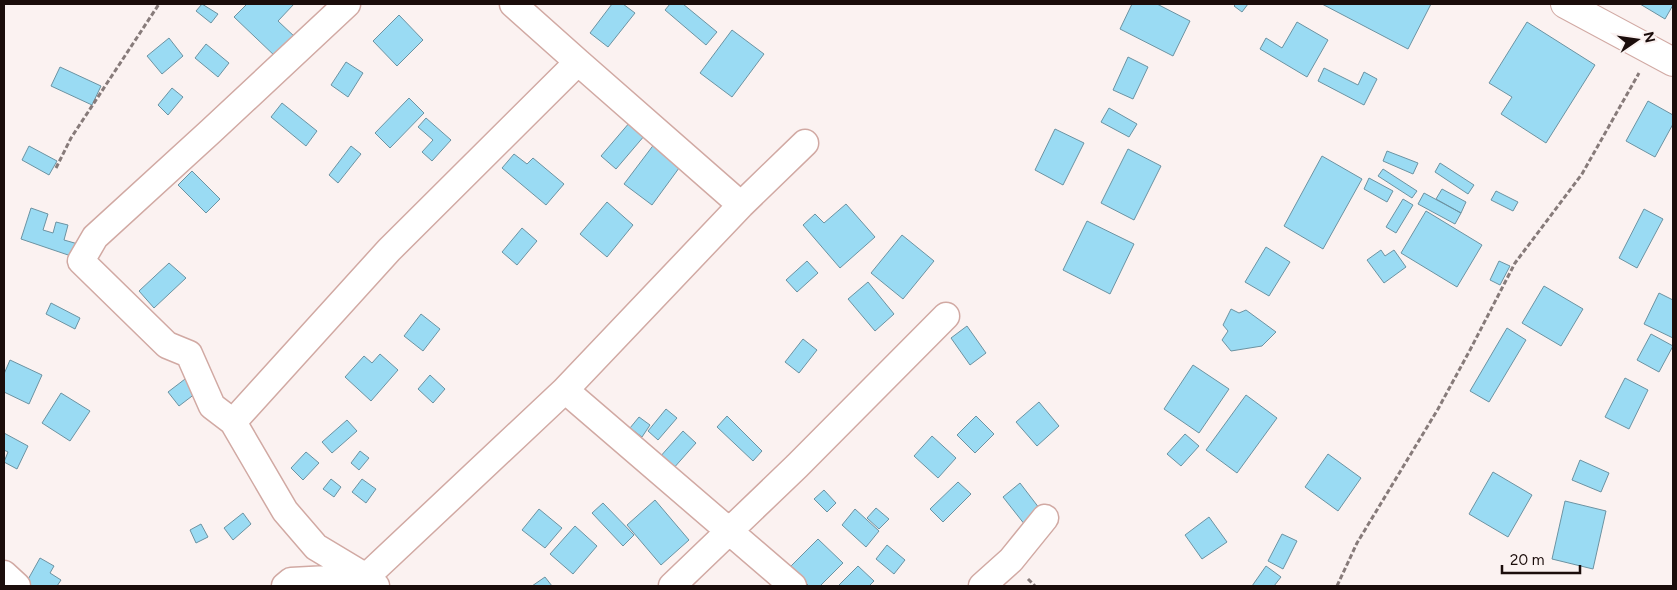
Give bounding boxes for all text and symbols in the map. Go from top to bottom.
north arrow [1612,15,1662,65]
text: N [1640,30,1659,44]
scale bar [1502,542,1580,574]
text: 20 m [1510,551,1544,569]

